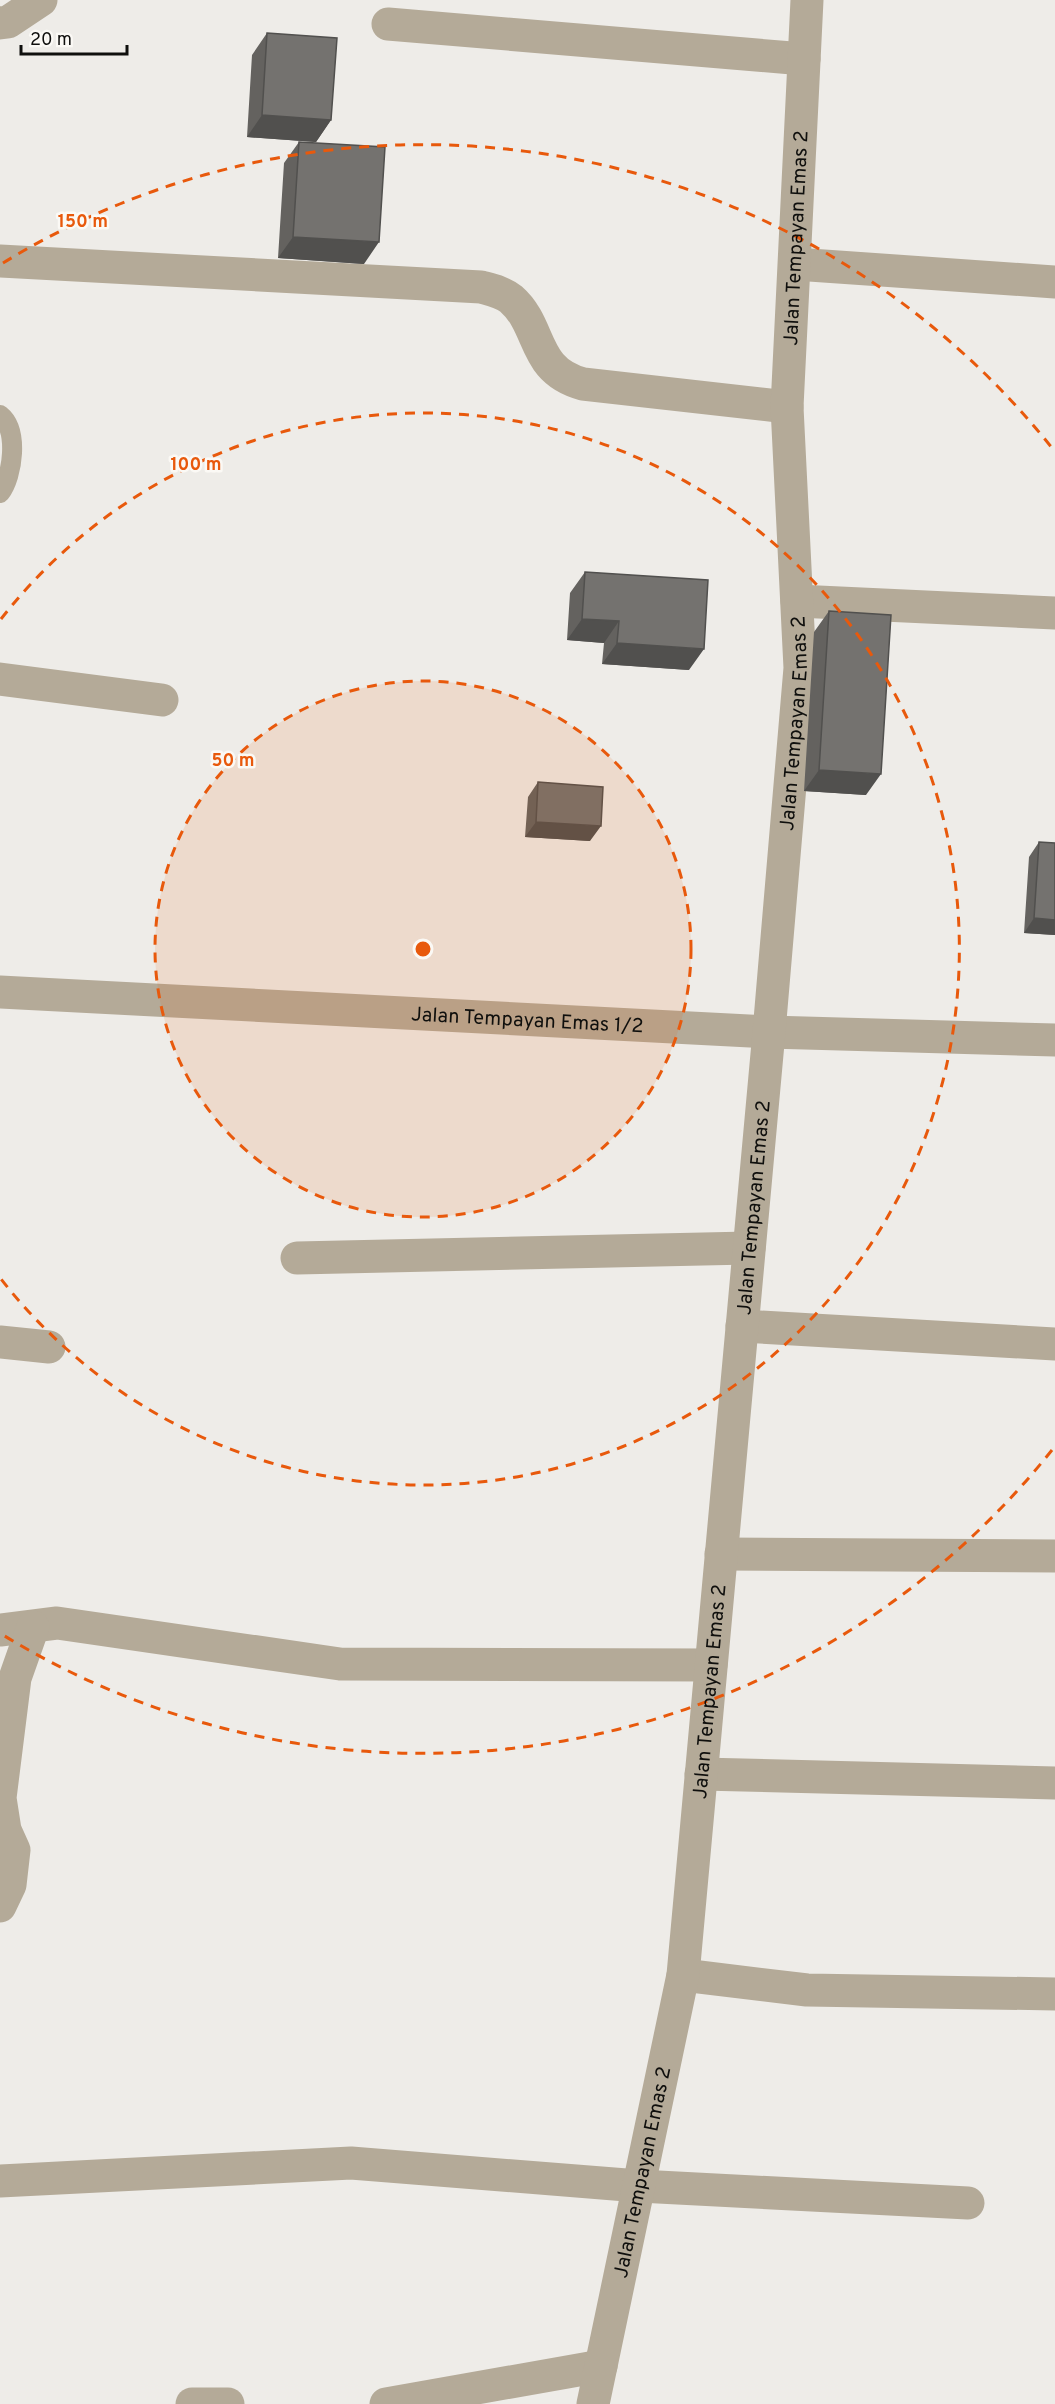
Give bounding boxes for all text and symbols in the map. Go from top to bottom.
scale bar [21,18,128,56]
text: 20 m [30,29,72,52]
street label: Jalan Tempayan Emas 2 [779,130,816,346]
text: 150 m [58,211,108,234]
text: 100 m [170,454,222,477]
street label: Jalan Tempayan Emas 2 [775,615,815,832]
text: 50 m [211,750,255,773]
centre of rings [413,939,433,959]
street label: Jalan Tempayan Emas 1/2 [410,1002,644,1040]
street label: Jalan Tempayan Emas 2 [732,1099,778,1316]
street label: Jalan Tempayan Emas 2 [688,1583,734,1800]
street label: Jalan Tempayan Emas 2 [609,2064,678,2281]

